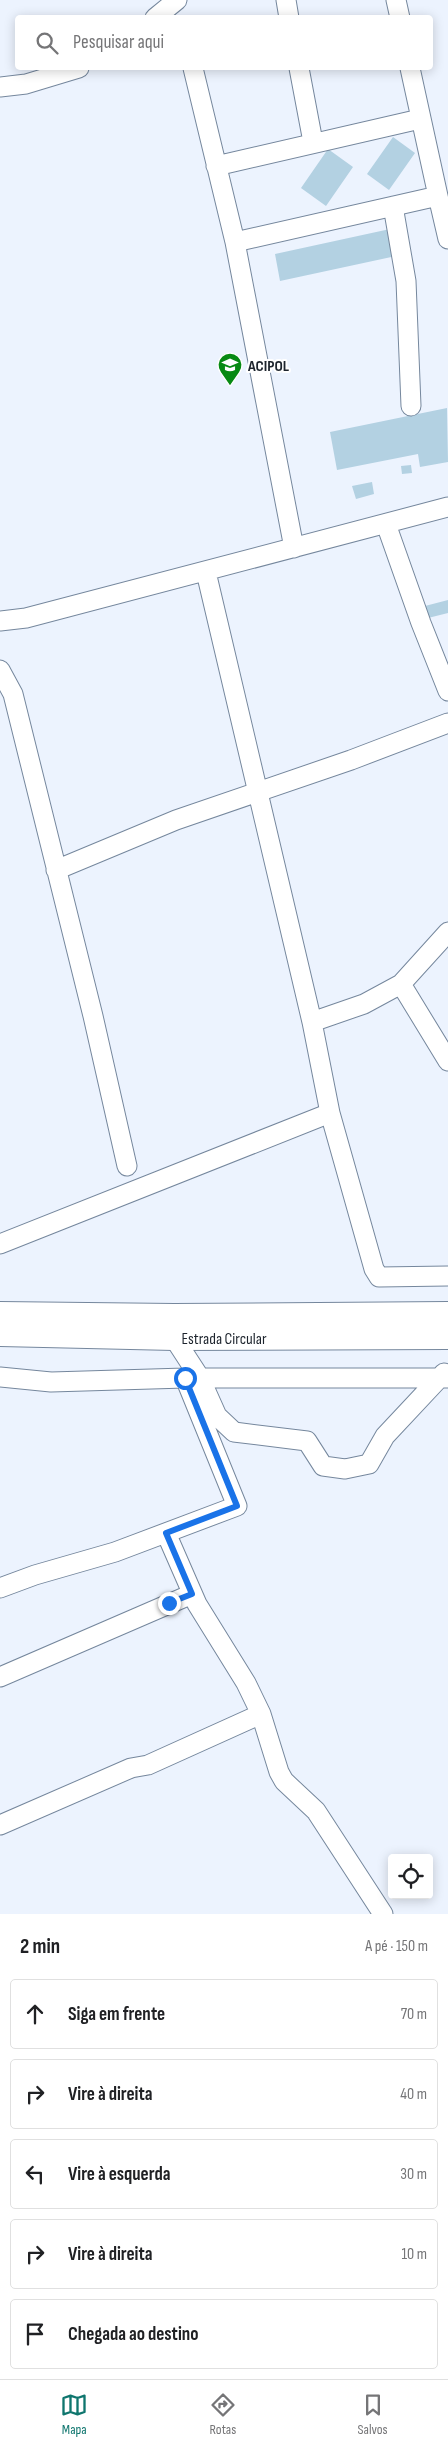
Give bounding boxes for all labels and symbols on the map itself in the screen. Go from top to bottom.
school or university icon: ACIPOL [217,352,243,386]
place label: ACIPOL [247,357,290,376]
street label: Estrada Circular [182,1330,267,1349]
route start [174,1367,197,1390]
route end [158,1592,181,1615]

